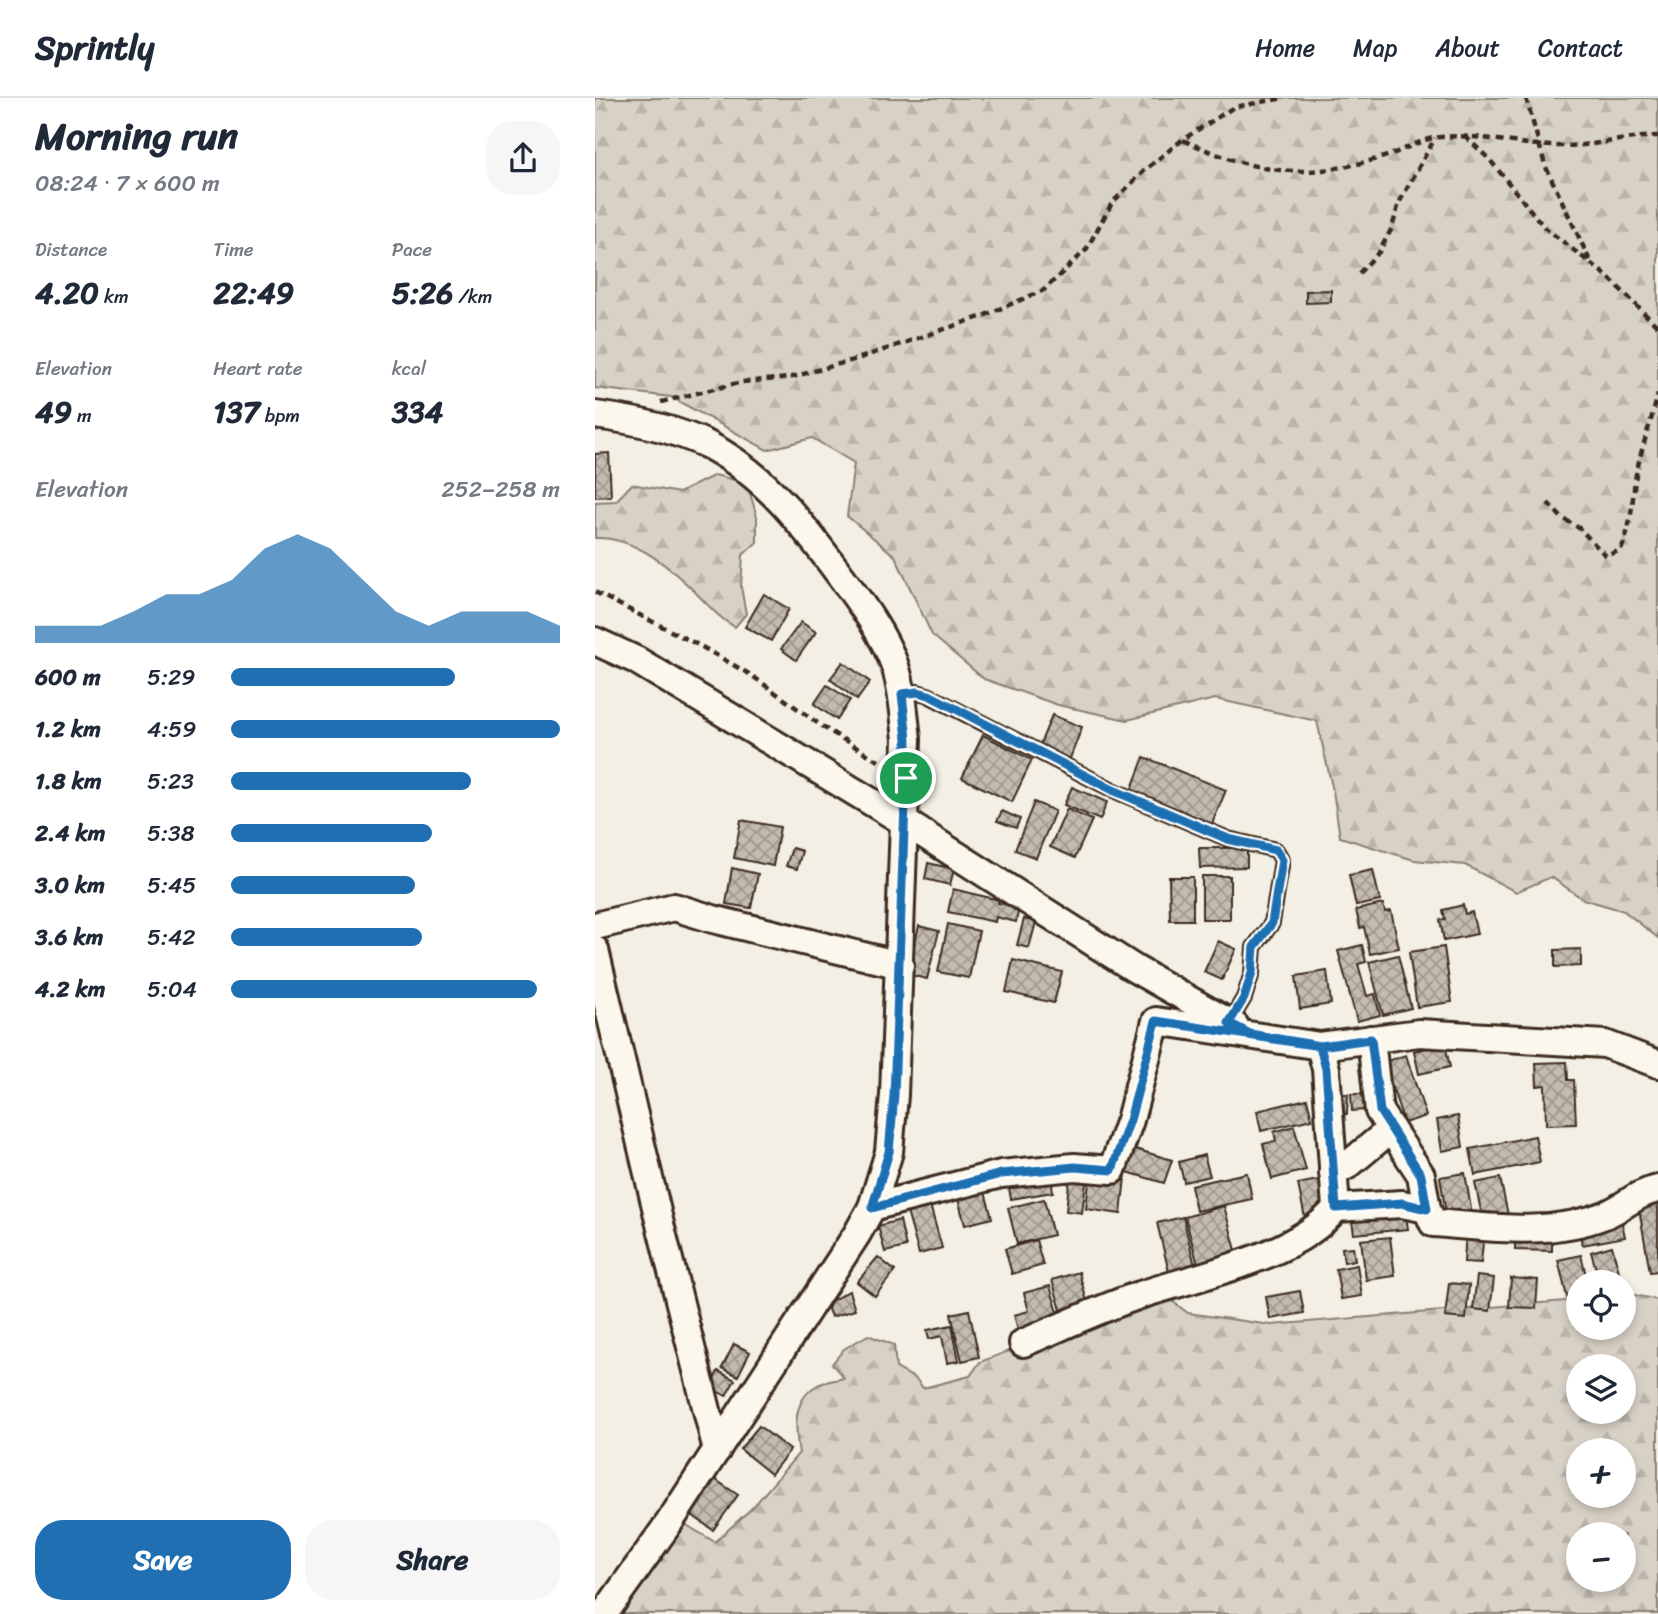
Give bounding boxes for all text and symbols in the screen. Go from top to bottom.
text: Sprintly [35,19,154,77]
text: Home [1255,27,1315,69]
text: Map [1353,27,1397,69]
text: About [1435,27,1500,69]
text: Contact [1538,27,1623,69]
text: Morning run [35,103,238,170]
button: share [486,121,560,195]
text: 08:24 · 7 × 600 m [35,163,220,204]
text: Distance [35,233,107,266]
text: Time [213,233,254,266]
text: Pace [392,233,432,266]
text: 4.20 [35,266,99,320]
text: 22:49 [213,266,294,320]
text: 5:26 [392,266,453,320]
text: km [99,280,129,313]
text: /km [453,280,492,313]
text: Elevation [35,352,112,385]
text: Heart rate [213,352,303,385]
text: kcal [392,352,426,385]
text: 49 [35,385,72,439]
text: 137 [213,385,260,439]
text: 334 [392,385,443,439]
text: m [72,399,92,432]
text: bpm [260,399,300,432]
text: Elevation [35,469,128,510]
text: 252–258 m [442,469,560,510]
text: 600 m [35,657,101,698]
text: 5:29 [147,657,195,698]
text: 1.2 km [35,709,101,750]
text: 4:59 [147,709,197,750]
pin [876,748,936,808]
icon: arrive [887,759,925,797]
text: 1.8 km [35,761,102,802]
text: 5:23 [147,761,194,802]
text: 2.4 km [35,813,105,854]
text: 5:38 [147,813,195,854]
text: 3.0 km [35,865,105,906]
text: 5:45 [147,865,196,906]
text: 3.6 km [35,917,104,958]
text: 5:42 [147,917,196,958]
text: 4.2 km [35,969,105,1010]
text: 5:04 [147,969,197,1010]
map controls [1566,1270,1636,1592]
button: locate [1566,1270,1636,1340]
button: layers [1566,1354,1636,1424]
button: + [1566,1438,1636,1508]
button: Save [35,1520,291,1600]
button: Share [305,1520,560,1600]
button: − [1566,1522,1636,1592]

